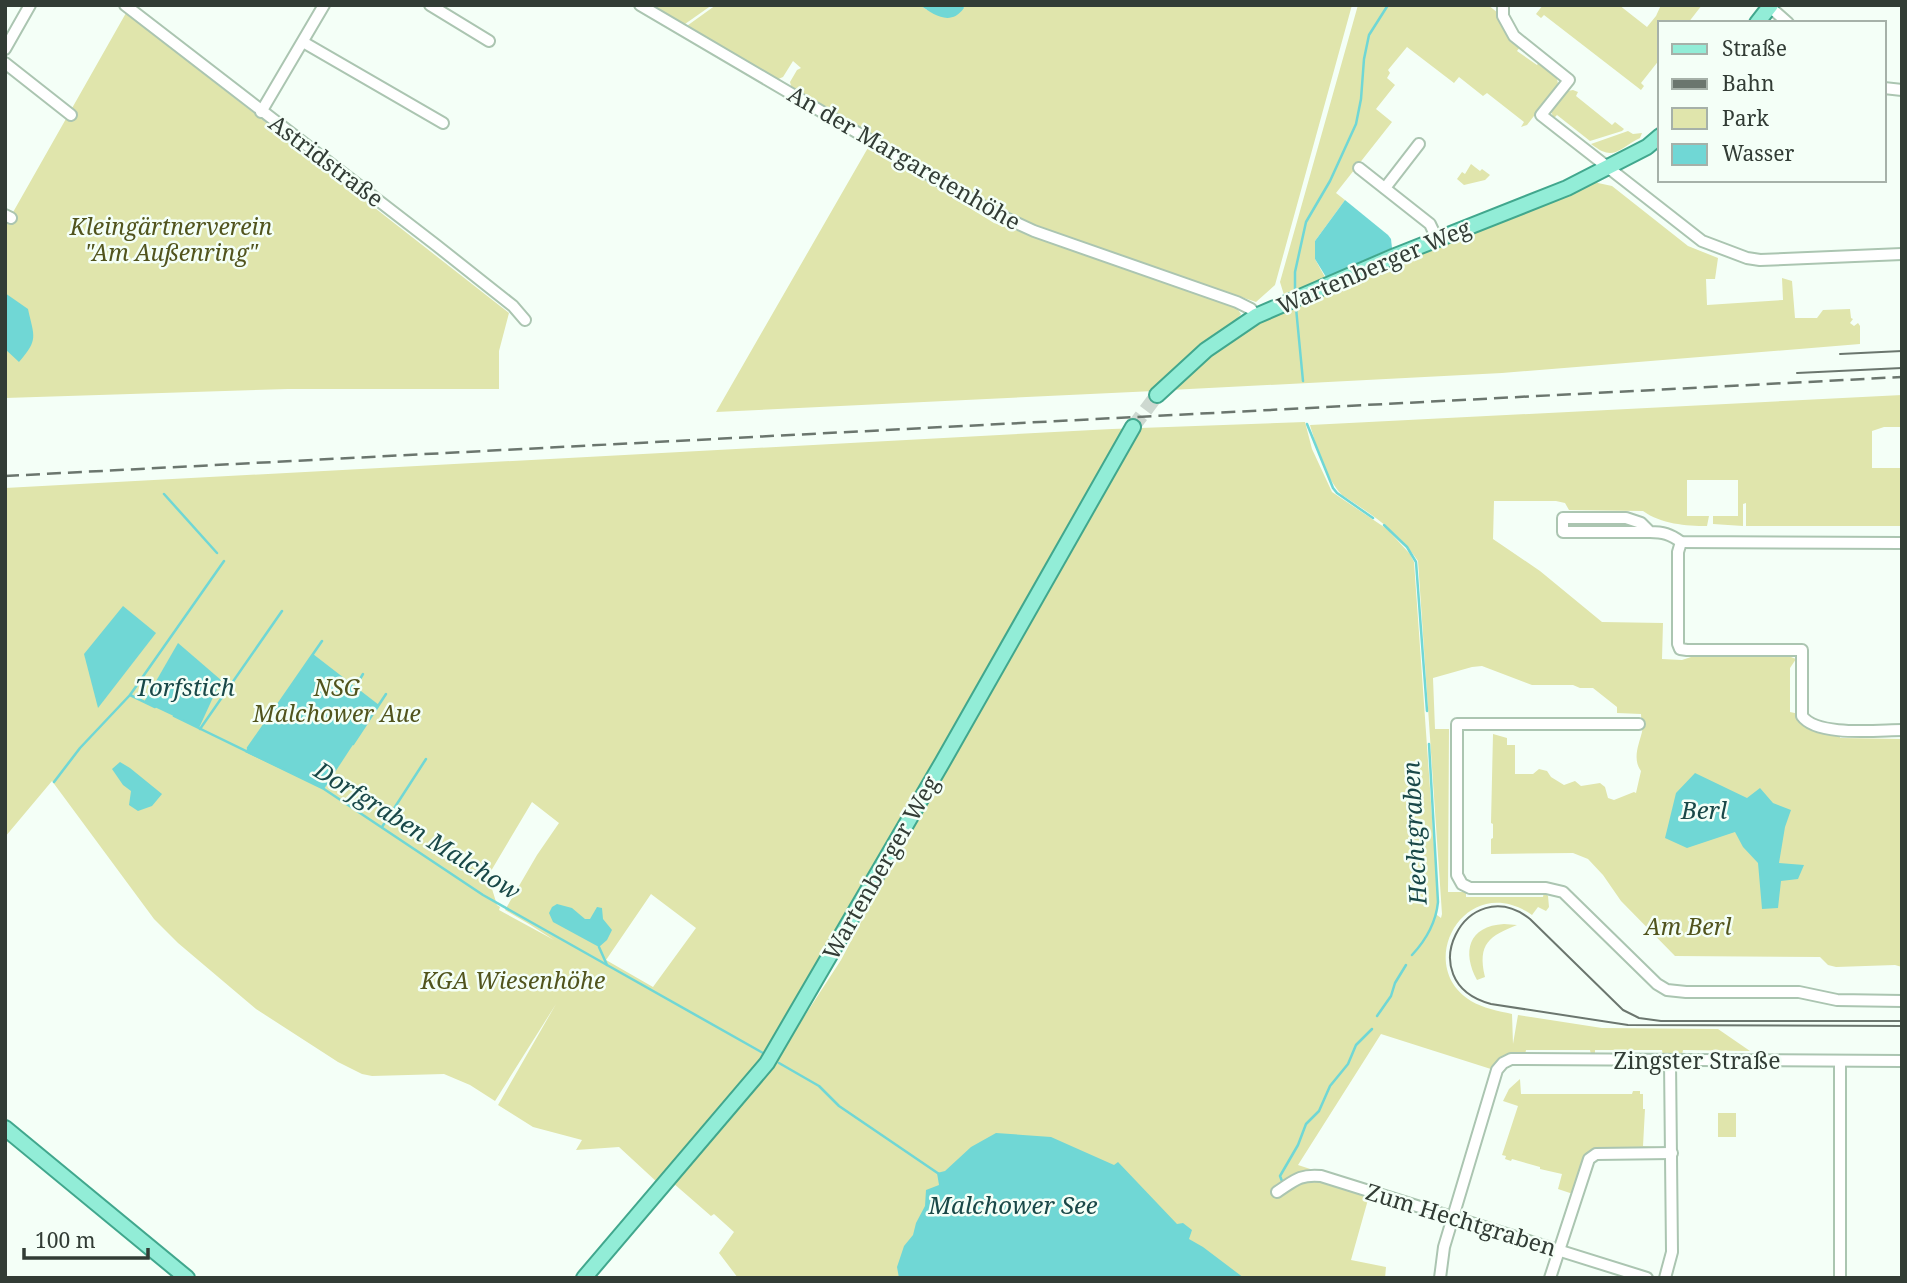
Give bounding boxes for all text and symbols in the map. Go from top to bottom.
legend [1658,21,1886,182]
text: Straße [1722,34,1787,62]
text: Bahn [1722,69,1774,97]
street label: An der Margaretenhöhe [782,77,1027,237]
text: Park [1722,104,1769,132]
street label: Astridstraße [263,107,391,214]
text: Wasser [1722,139,1795,167]
park label: Kleingärtnerverein "Am Außenring" [69,210,272,268]
street label: Wartenberger Weg [1272,211,1476,321]
water label: Torfstich [135,670,235,703]
park label: NSG Malchower Aue [252,671,421,729]
water label: Dorfgraben Malchow [308,752,527,907]
water label: Hechtgraben [1393,761,1434,907]
street label: Wartenberger Weg [814,769,946,965]
water label: Berl [1680,793,1728,826]
park label: Am Berl [1643,910,1731,942]
park label: KGA Wiesenhöhe [420,964,605,996]
street label: Zingster Straße [1614,1044,1780,1076]
street label: Zum Hechtgraben [1362,1175,1561,1263]
water label: Malchower See [927,1188,1098,1221]
scale bar [24,1216,149,1260]
text: 100 m [35,1226,96,1254]

